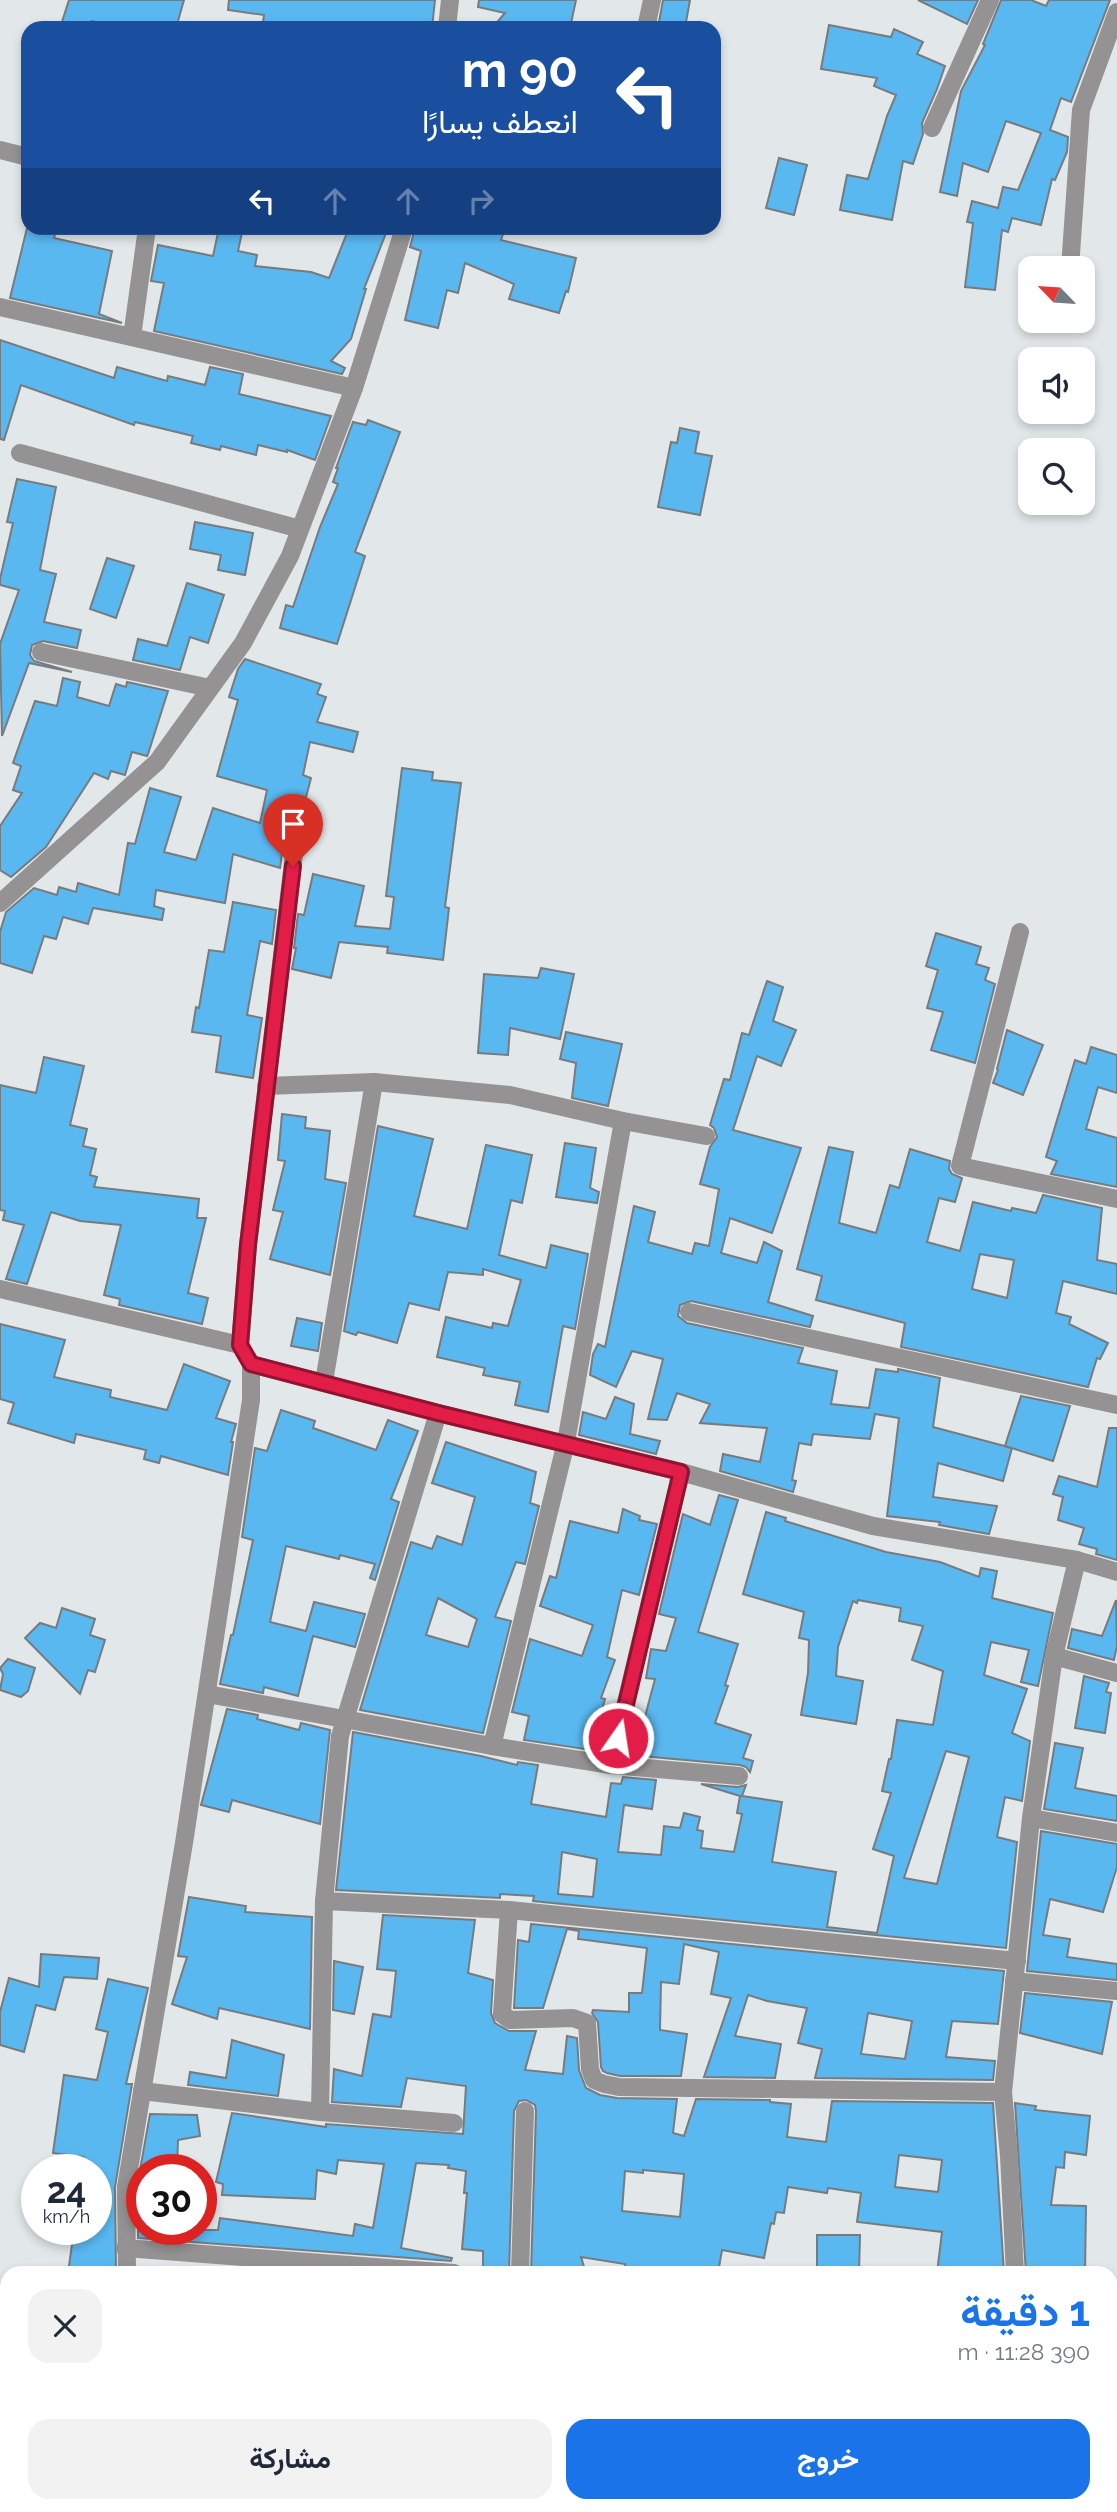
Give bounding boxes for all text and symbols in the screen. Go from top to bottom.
text: 90 m [462,41,578,98]
icon: left [602,49,693,140]
text: انعطف يسارًا [422,103,578,140]
icon: left [243,182,281,220]
icon: ahead [316,182,354,220]
icon: ahead [389,182,427,220]
icon: right [462,182,500,220]
north arrow [1018,256,1096,332]
map controls [1018,256,1095,515]
button: sound [1018,347,1095,424]
button: search [1018,438,1095,515]
pin [263,794,323,866]
icon: arrive [274,805,312,843]
position arrow [581,1701,655,1775]
speed limit sign: 30 [126,2154,217,2245]
text: 24 [47,2170,86,2211]
text: km/h [43,2206,90,2227]
text: 1 دقيقة [960,2287,1090,2336]
button: close [28,2289,102,2363]
text: 390 m · 11:28 [957,2338,1090,2365]
button: مشاركة [28,2419,552,2499]
button: خروج [566,2419,1090,2499]

